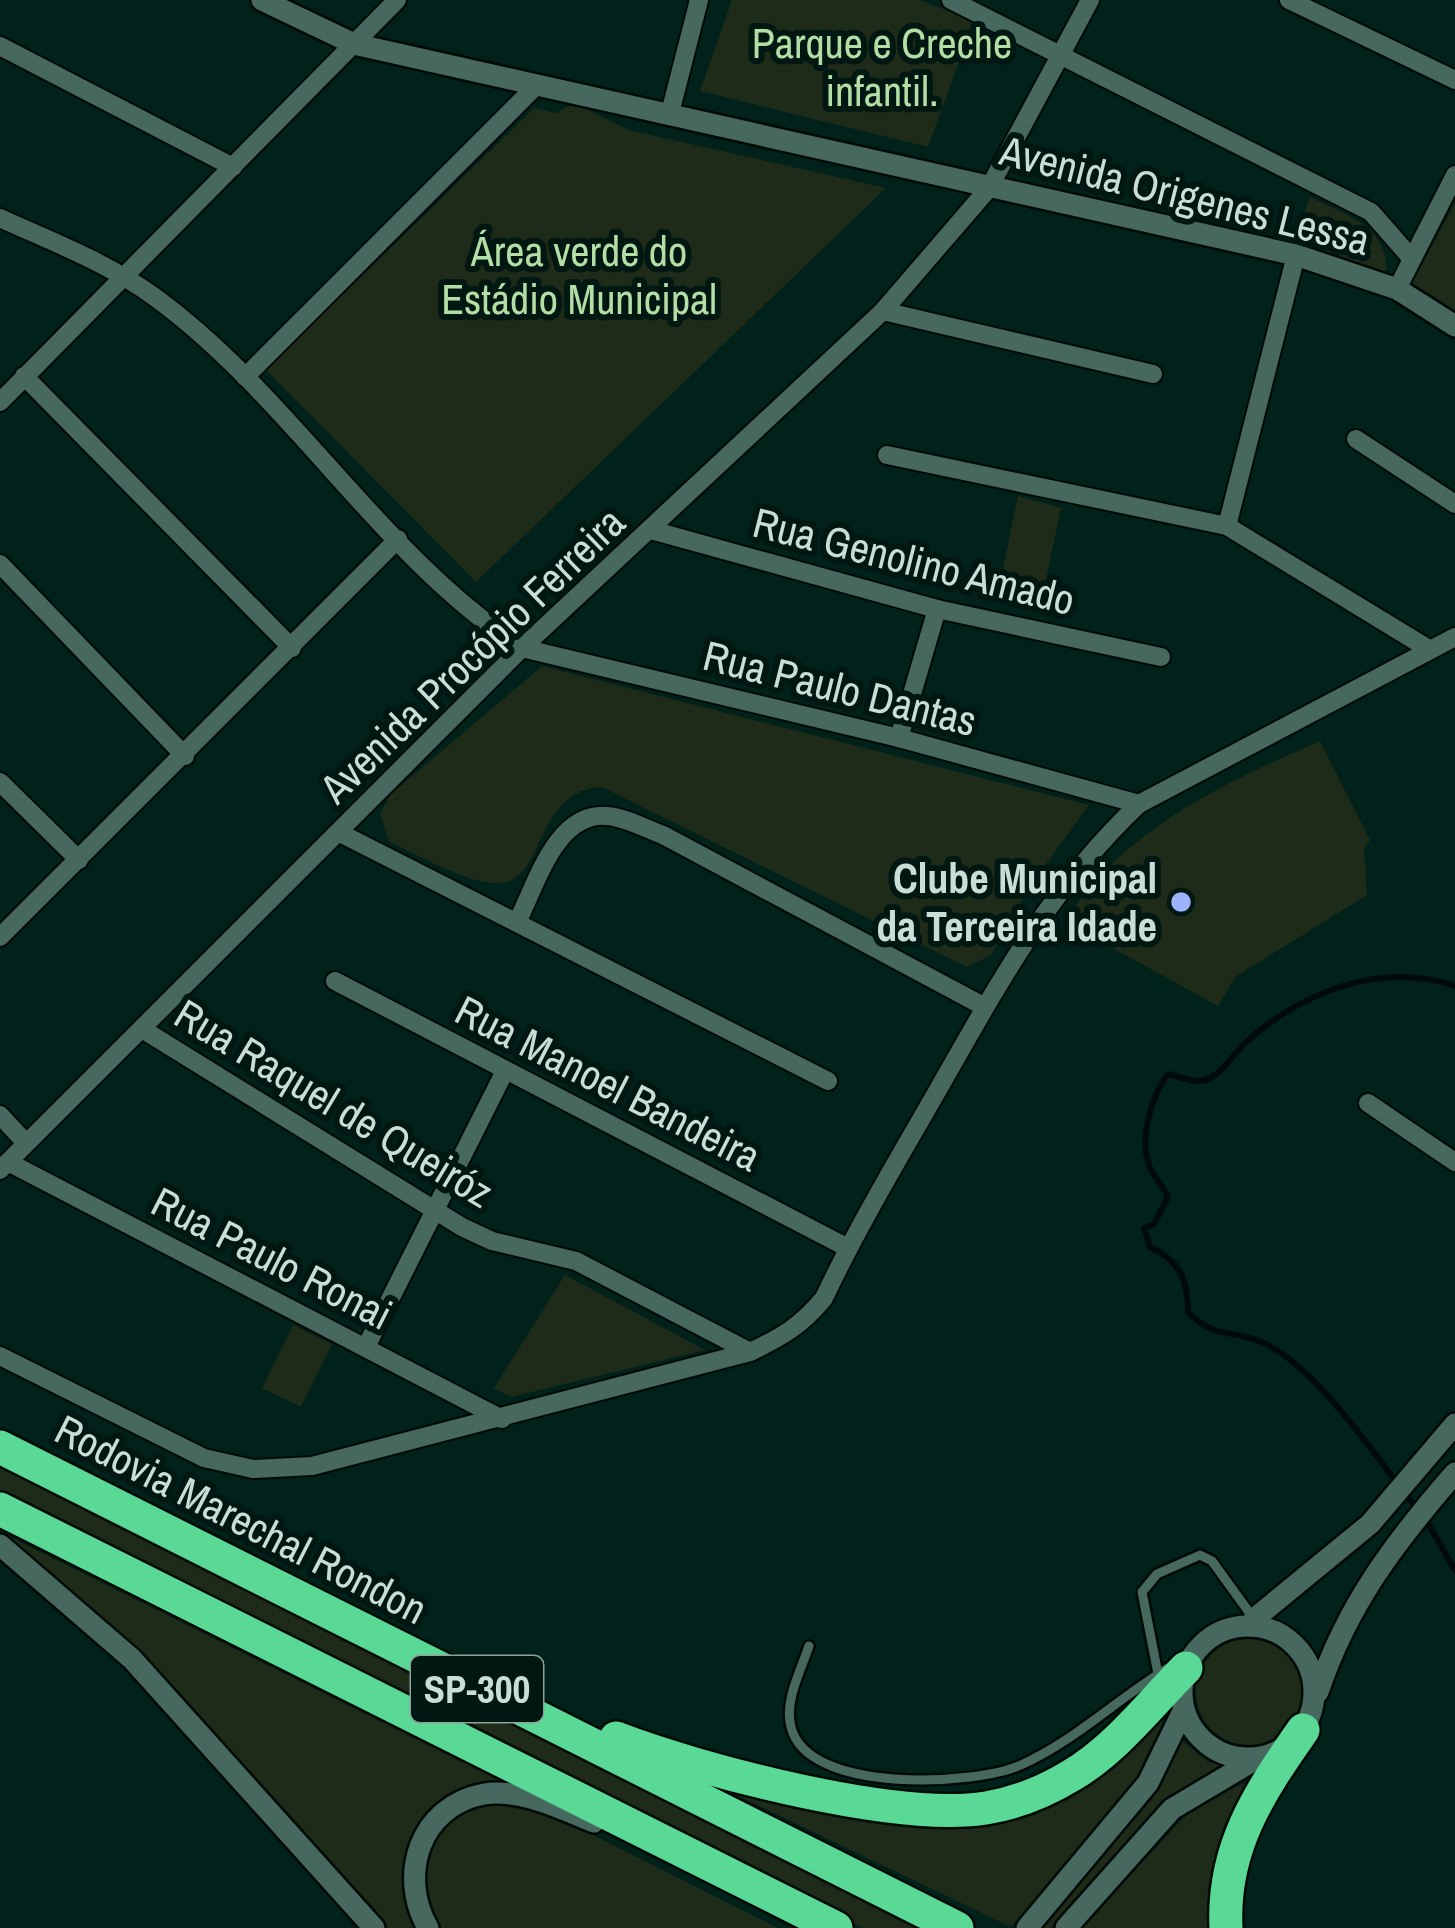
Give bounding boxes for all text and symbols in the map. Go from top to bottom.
park label: Parque e Creche infantil. [752,15,1012,119]
street label: Avenida Origenes Lessa [994,122,1375,268]
park label: Área verde do Estádio Municipal [441,223,717,327]
street label: Rua Genolino Amado [747,494,1081,628]
street label: Avenida Procópio Ferreira [307,495,637,816]
street label: Rua Paulo Dantas [698,627,982,749]
place label: Clube Municipal da Terceira Idade [876,850,1157,954]
marker: Clube Municipal da Terceira Idade [1168,889,1194,915]
street label: Rua Manoel Bandeira [446,982,770,1184]
street label: Rua Raquel de Queiróz [164,986,504,1220]
street label: Rua Paulo Ronai [142,1174,402,1342]
street label: Rodovia Marechal Rondon [46,1401,436,1637]
road number: SP-300 [411,1656,543,1722]

